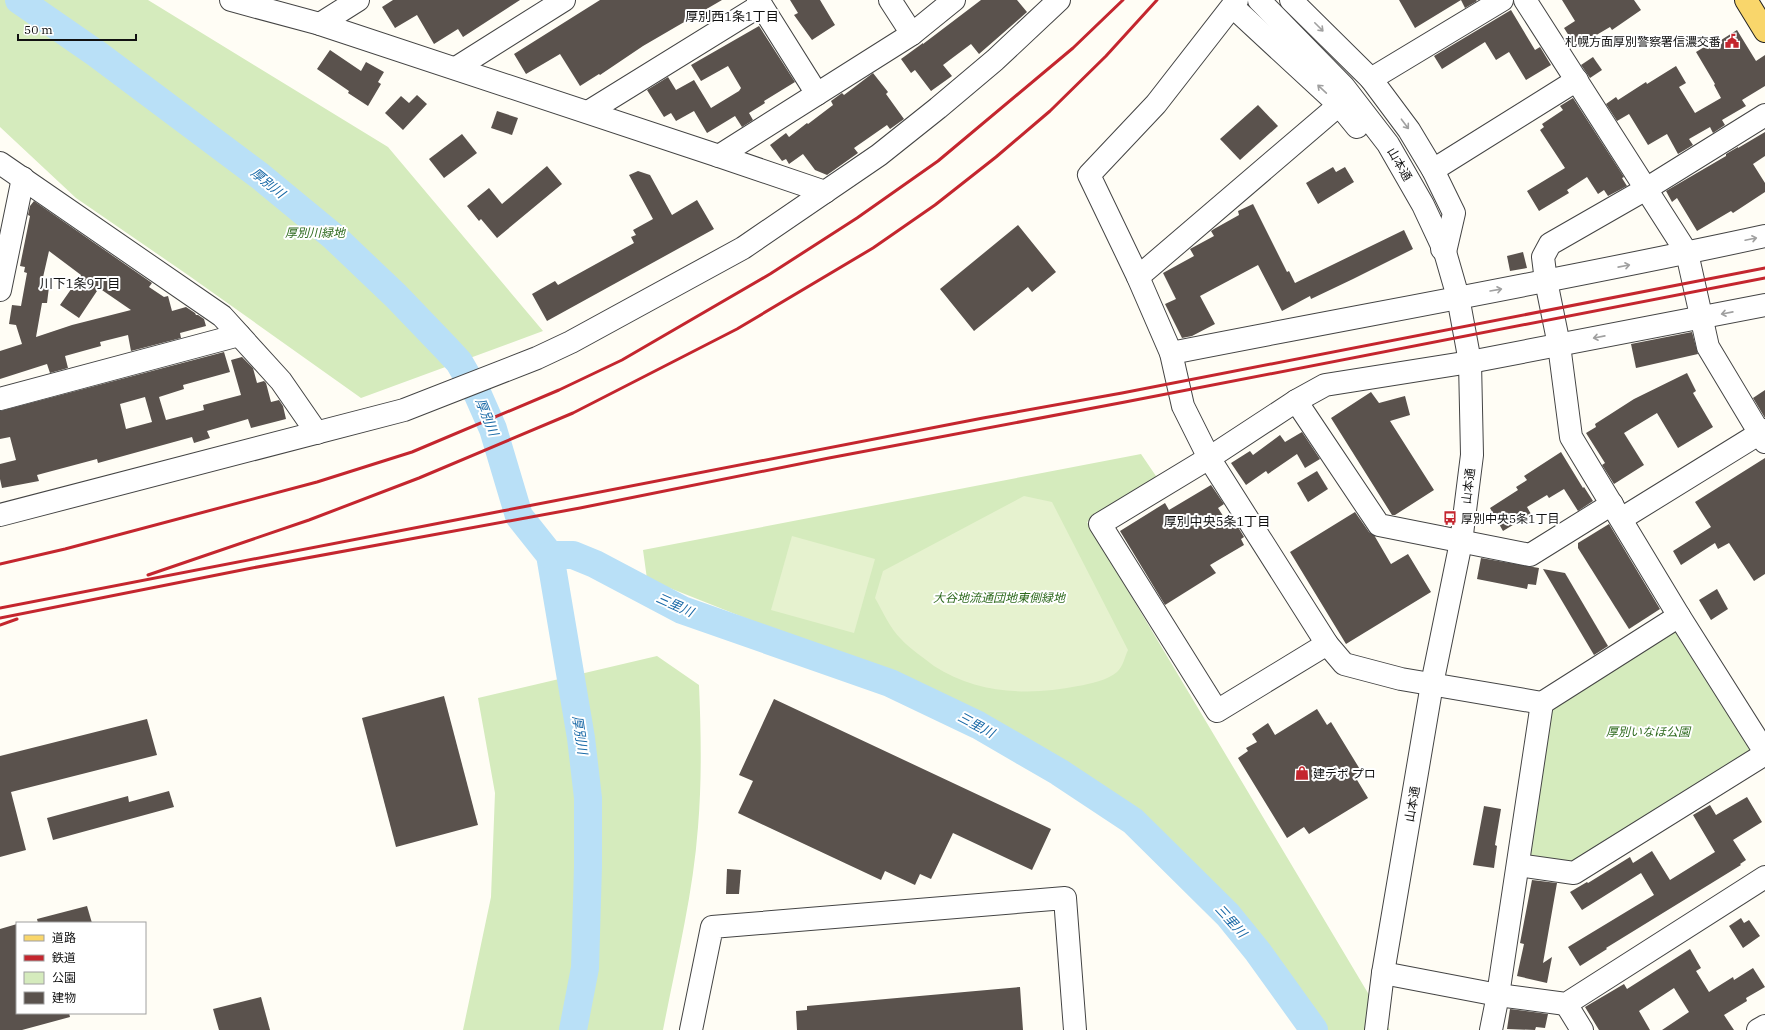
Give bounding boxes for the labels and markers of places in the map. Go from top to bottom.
public building icon: 札幌方面厚別警察署信濃交番 [1724,33,1740,49]
place label: 札幌方面厚別警察署信濃交番 [1565,34,1721,49]
bus stop icon: 厚別中央5条1丁目 [1442,510,1458,526]
place label: 厚別中央5条1丁目 [1461,511,1559,526]
shop icon: 建デポ プロ [1294,765,1310,781]
place label: 建デポ プロ [1313,766,1376,781]

